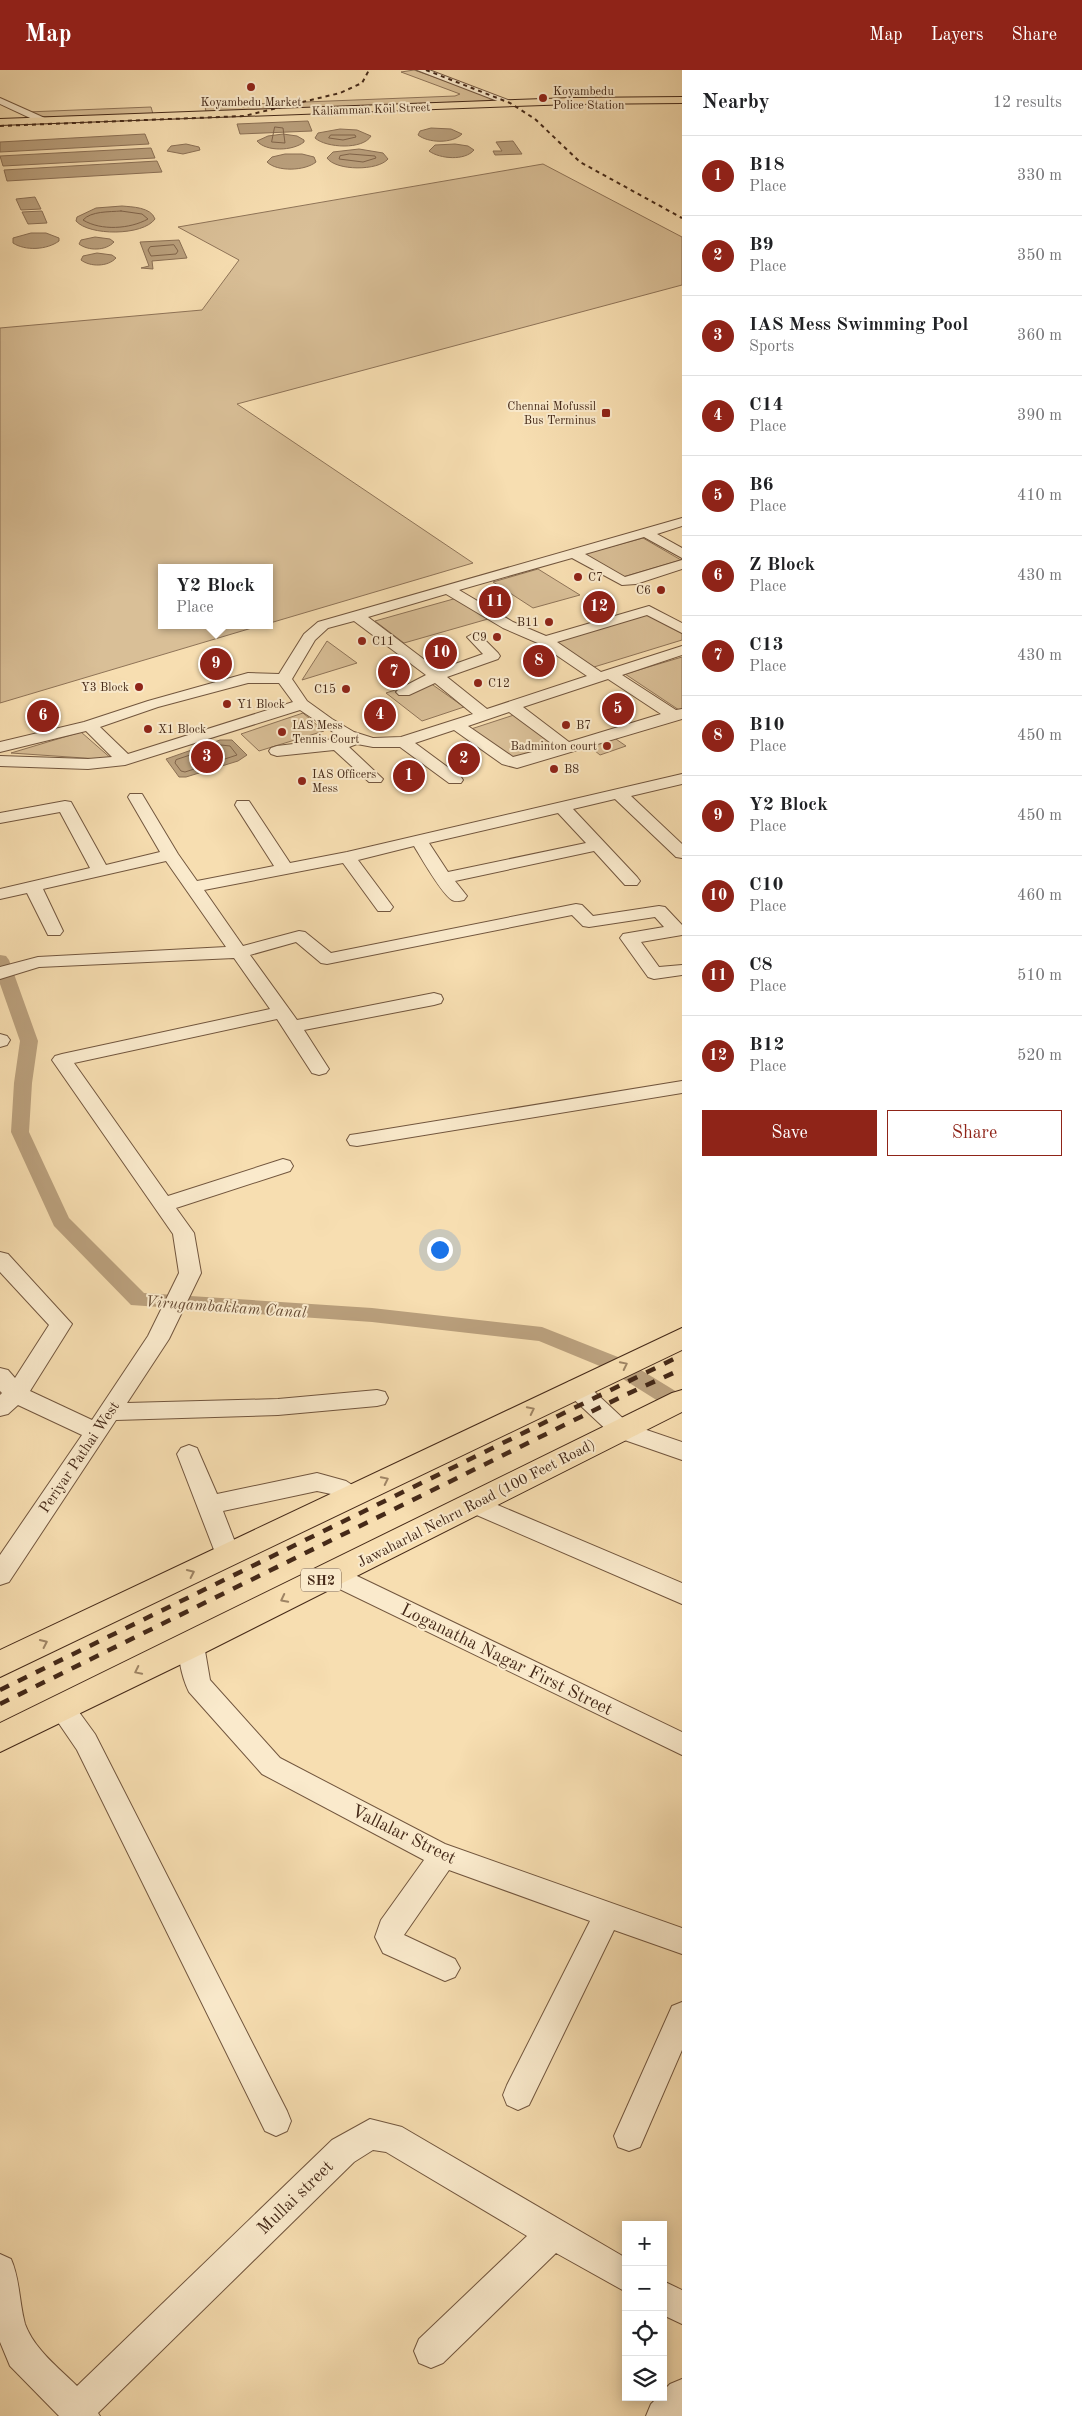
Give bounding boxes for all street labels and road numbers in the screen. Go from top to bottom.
street label: Kaliamman Koil Street [311,102,431,118]
street label: Periyar Pathai West [37,1399,123,1516]
street label: Jawaharlal Nehru Road (100 Feet Road) [355,1438,598,1571]
road number: SH2 [301,1568,341,1592]
street label: Loganatha Nagar First Street [398,1601,615,1719]
street label: Vallalar Street [348,1802,459,1868]
street label: Mullai street [254,2157,337,2238]

